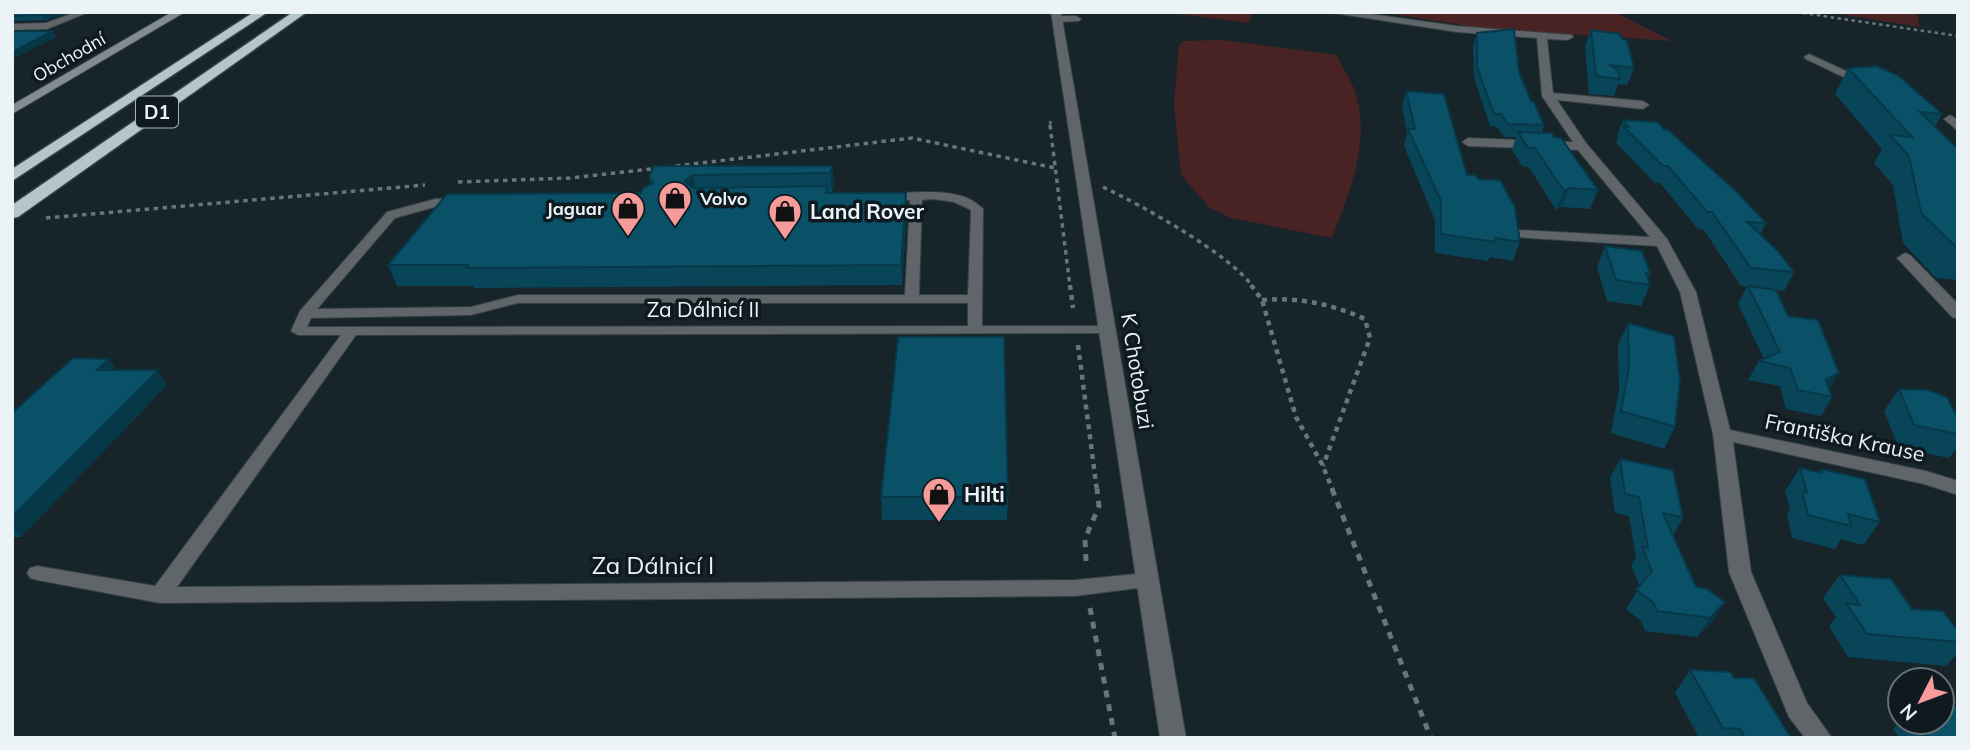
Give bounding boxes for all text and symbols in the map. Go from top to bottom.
street label: Obchodní [29,26,111,87]
road number: D1 [136,96,178,128]
shop icon: Volvo [656,179,694,228]
place label: Volvo [699,187,747,210]
shop icon: Jaguar [609,189,647,238]
shop icon: Land Rover [766,192,804,241]
place label: Jaguar [546,197,605,220]
place label: Land Rover [810,198,925,224]
street label: Za Dálnicí II [647,296,759,322]
street label: K Chotobuzi [1116,311,1160,431]
street label: Františka Krause [1763,407,1927,467]
shop icon: Hilti [920,475,958,524]
place label: Hilti [964,481,1005,507]
street label: Za Dálnicí I [592,550,714,580]
north arrow [1886,666,1956,736]
text: N [1895,699,1922,726]

